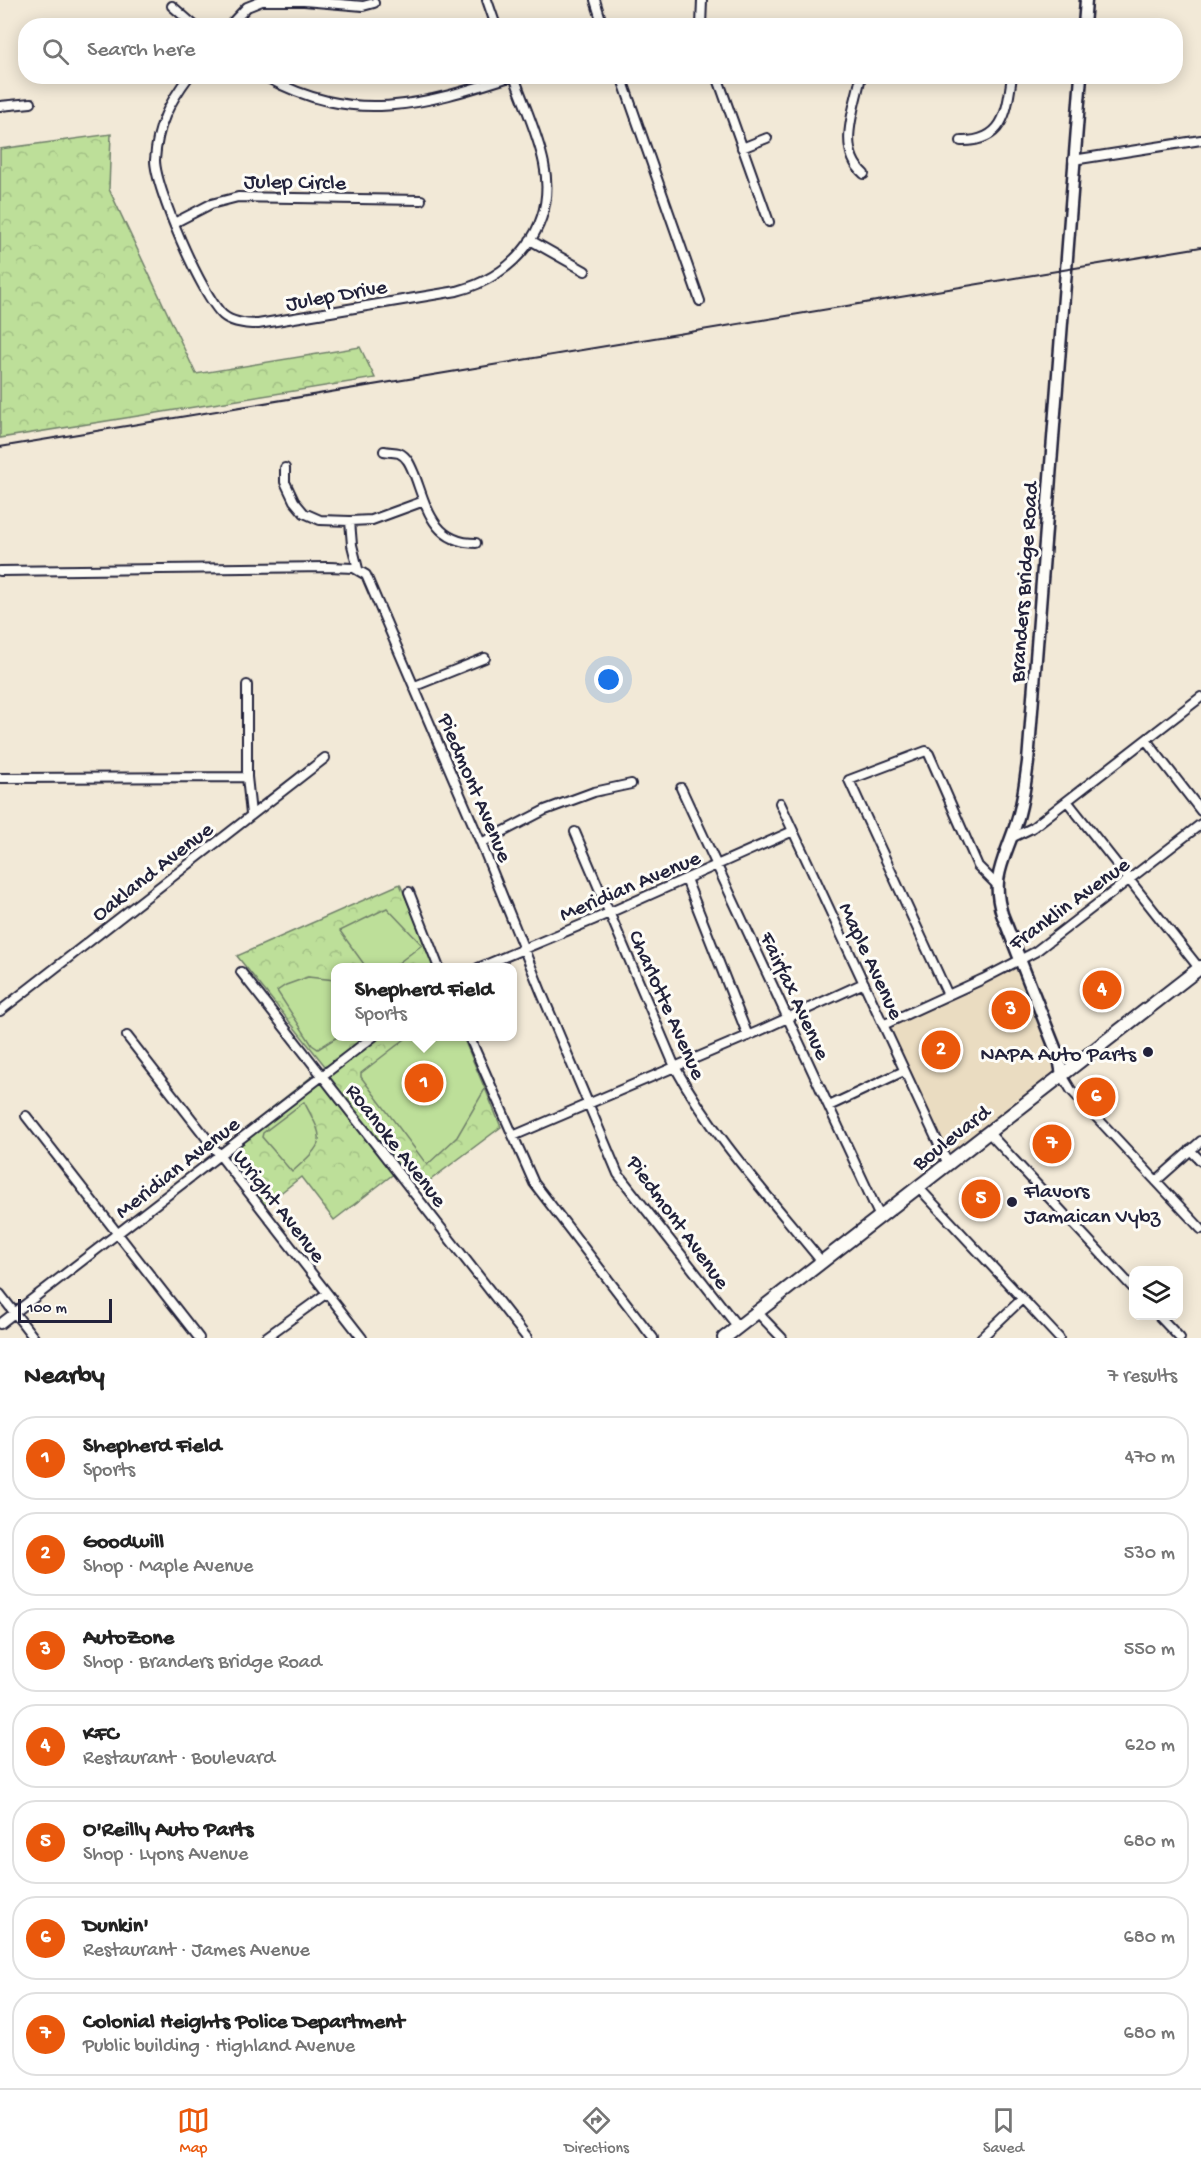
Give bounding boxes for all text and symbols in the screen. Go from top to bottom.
search box [18,18,1183,84]
icon: search [39,35,72,68]
text: Search here [87,38,195,64]
street label: Julep Circle [244,170,347,198]
street label: Julep Drive [284,275,390,319]
street label: Branders Bridge Road [1006,479,1046,684]
your location [594,665,623,694]
street label: Piedmont Avenue [430,709,517,867]
street label: Oakland Avenue [88,817,220,929]
street label: Meridian Avenue [556,846,706,929]
street label: Franklin Avenue [1004,852,1136,958]
street label: Maple Avenue [831,899,908,1025]
street label: Charlotte Avenue [621,927,710,1085]
street label: Fairfax Avenue [752,928,835,1065]
popup [331,963,517,1041]
pin: 4 [1082,968,1122,1012]
text: Shepherd Field [355,978,493,1004]
pin: 3 [992,988,1030,1032]
text: Sports [355,1004,407,1027]
pin: 2 [922,1028,960,1072]
place label: NAPA Auto Parts [980,1043,1137,1069]
marker: NAPA Auto Parts [1141,1045,1155,1059]
pin: 1 [404,1060,444,1106]
pin: 6 [1076,1074,1116,1120]
street label: Roanoke Avenue [339,1080,452,1214]
street label: Boulevard [908,1099,998,1178]
street label: Meridian Avenue [111,1112,246,1226]
pin: 7 [1032,1122,1072,1166]
street label: Wright Avenue [226,1146,330,1270]
street label: Piedmont Avenue [619,1151,734,1296]
pin: 5 [962,1176,1000,1222]
place label: Flavors Jamaican Vybz [1023,1180,1162,1231]
marker: Flavors Jamaican Vybz [1005,1195,1019,1209]
map controls [1129,1266,1183,1320]
button: layers [1129,1266,1183,1320]
scale bar [18,1296,112,1324]
text: 100 m [27,1300,67,1319]
text: Nearby [24,1362,105,1393]
text: 7 results [1108,1366,1177,1389]
text: Shepherd Field [83,1434,221,1460]
text: 1 [41,1447,50,1470]
text: 470 m [1125,1447,1175,1470]
text: Sports [83,1460,135,1483]
text: Goodwill [83,1530,164,1556]
text: 2 [41,1543,50,1566]
text: 530 m [1124,1543,1175,1566]
text: Shop · Maple Avenue [83,1556,253,1579]
text: AutoZone [83,1626,174,1652]
text: 3 [40,1639,51,1662]
text: 550 m [1124,1639,1175,1662]
text: Shop · Branders Bridge Road [83,1652,322,1675]
text: KFC [83,1722,118,1748]
text: 4 [41,1735,50,1758]
text: 620 m [1125,1735,1175,1758]
text: Restaurant · Boulevard [83,1748,275,1771]
text: O'Reilly Auto Parts [83,1818,253,1844]
text: 5 [40,1831,51,1854]
text: 680 m [1124,1831,1175,1854]
text: Shop · Lyons Avenue [83,1844,248,1867]
text: Dunkin' [83,1914,149,1940]
text: 6 [40,1927,51,1950]
text: 680 m [1124,1927,1175,1950]
text: Restaurant · James Avenue [83,1940,310,1963]
text: Colonial Heights Police Department [83,2010,405,2036]
text: 7 [40,2023,51,2046]
text: 680 m [1124,2023,1175,2046]
text: Public building · Highland Avenue [83,2036,355,2059]
tab: Map [177,2104,210,2159]
tab: Directions [564,2104,629,2159]
tab: Saved [983,2104,1024,2159]

